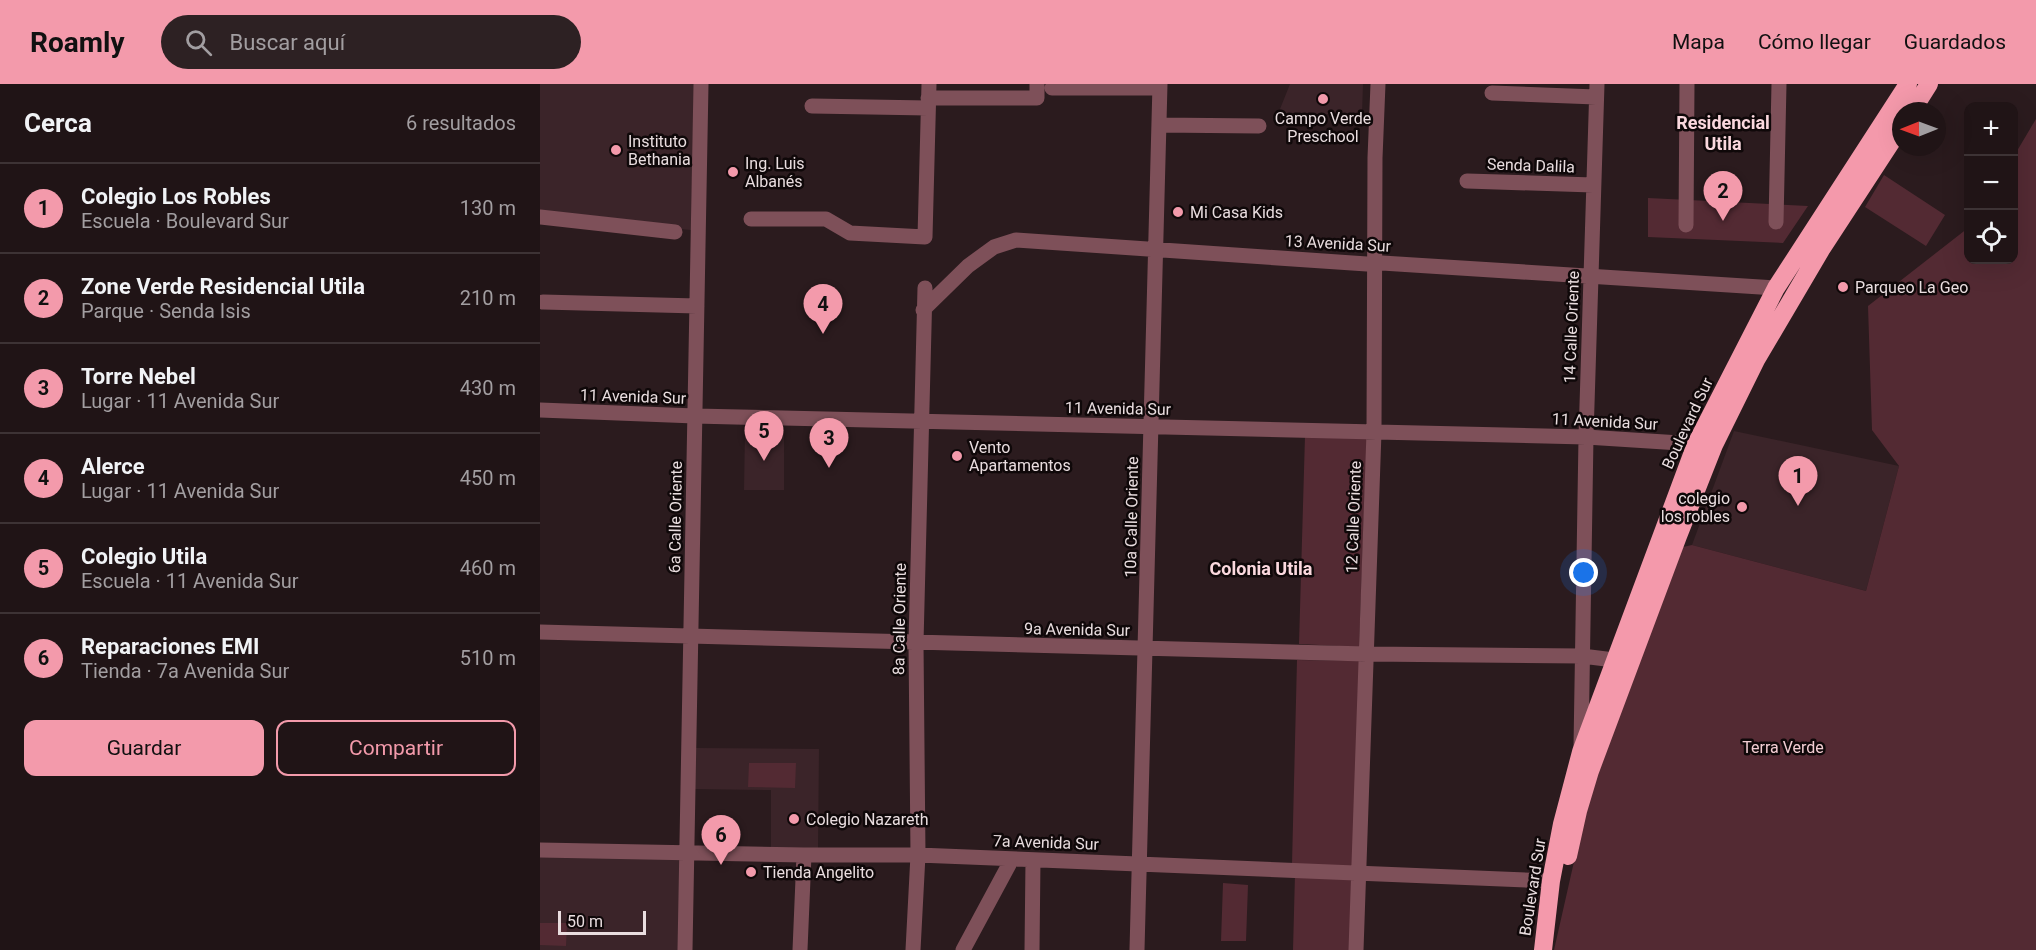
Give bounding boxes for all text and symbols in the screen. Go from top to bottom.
search box [161,15,581,69]
text: Roamly [30,26,125,59]
icon: search [182,26,215,59]
text: Buscar aquí [230,30,345,55]
text: Mapa [1672,30,1725,54]
text: Cómo llegar [1758,30,1871,54]
text: Guardados [1904,30,2006,54]
marker: Campo Verde Preschool [1316,92,1330,106]
north arrow [1892,102,1946,156]
map controls [1964,102,2018,264]
button: + [1964,102,2018,156]
text: Cerca [24,108,92,138]
place label: Campo Verde Preschool [1275,109,1371,146]
text: 6 resultados [406,111,516,135]
district label: Residencial Utila [1676,112,1770,154]
place label: Instituto Bethania [628,132,691,169]
marker: Instituto Bethania [609,143,623,157]
place label: Ing. Luis Albanés [745,154,805,191]
street label: Senda Dalila [1487,154,1575,177]
button: − [1964,156,2018,210]
marker: Ing. Luis Albanés [726,165,740,179]
pin: 2 [1704,172,1742,221]
text: Colegio Los Robles [81,184,271,209]
text: 1 [38,196,49,220]
text: 130 m [460,196,516,220]
place label: Mi Casa Kids [1190,203,1283,222]
marker: Mi Casa Kids [1171,205,1185,219]
text: Escuela · Boulevard Sur [81,209,289,233]
button: locate [1964,210,2018,264]
street label: 13 Avenida Sur [1284,231,1392,256]
street label: 14 Calle Oriente [1560,270,1583,384]
text: Zone Verde Residencial Utila [81,274,365,299]
place label: Parqueo La Geo [1855,278,1968,297]
marker: Parqueo La Geo [1836,280,1850,294]
pin: 4 [804,284,842,334]
text: 2 [38,286,49,310]
text: 210 m [460,286,516,310]
text: Parque · Senda Isis [81,299,251,323]
text: Torre Nebel [81,364,196,389]
street label: Boulevard Sur [1658,374,1717,472]
text: 3 [38,376,49,400]
text: 430 m [460,376,516,400]
street label: 11 Avenida Sur [580,385,687,408]
text: Lugar · 11 Avenida Sur [81,389,279,413]
street label: 11 Avenida Sur [1065,398,1172,419]
street label: 11 Avenida Sur [1551,409,1659,434]
pin: 5 [744,412,784,461]
pin: 3 [810,418,848,468]
place label: Vento Apartamentos [969,438,1071,475]
marker: Vento Apartamentos [950,449,964,463]
text: Alerce [81,454,145,479]
street label: 10a Calle Oriente [1121,456,1142,578]
pin: 1 [1778,456,1818,506]
street label: 12 Calle Oriente [1342,460,1365,574]
street label: 6a Calle Oriente [665,461,686,573]
text: 4 [38,466,49,490]
text: 450 m [460,466,516,490]
text: Lugar · 11 Avenida Sur [81,479,279,503]
place label: colegio los robles [1661,489,1730,526]
marker: colegio los robles [1735,500,1749,514]
text: Colegio Utila [81,544,207,569]
text: 5 [38,556,49,580]
text: 460 m [460,556,516,580]
district label: Colonia Utila [1210,558,1313,579]
your location [1569,558,1598,587]
street label: 8a Calle Oriente [889,563,910,675]
text: Escuela · 11 Avenida Sur [81,569,299,593]
street label: 9a Avenida Sur [1024,619,1131,640]
text: Reparaciones EMI [81,634,259,659]
text: 6 [38,646,49,670]
text: 510 m [460,646,516,670]
text: Tienda · 7a Avenida Sur [81,659,289,683]
button: Guardar [24,720,264,776]
button: Compartir [276,720,516,776]
park label: Terra Verde [1742,738,1824,757]
place label: Colegio Nazareth [806,810,928,829]
marker: Colegio Nazareth [787,812,801,826]
pin: 6 [702,816,741,865]
street label: 7a Avenida Sur [993,831,1100,854]
street label: Boulevard Sur [1515,836,1550,937]
place label: Tienda Angelito [763,863,874,882]
marker: Tienda Angelito [744,865,758,879]
scale bar [558,908,646,936]
text: 50 m [567,912,603,931]

